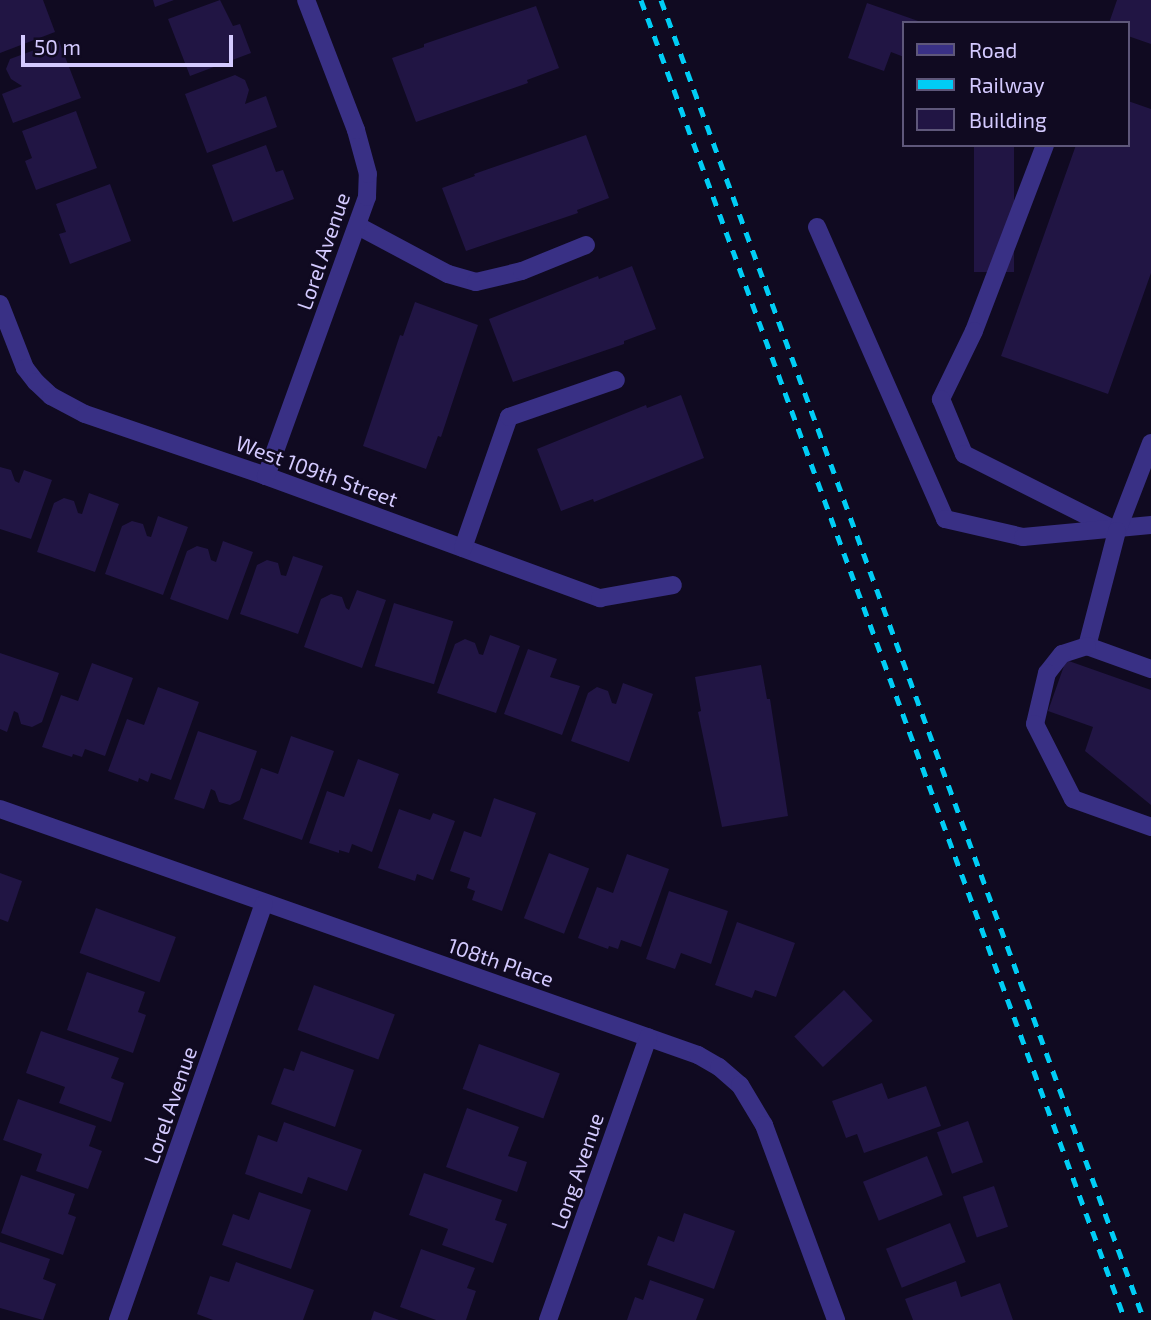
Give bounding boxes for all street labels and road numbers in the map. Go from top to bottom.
street label: Lorel Avenue [291,189,355,313]
street label: West 109th Street [233,430,401,512]
street label: 108th Place [445,932,557,992]
street label: Lorel Avenue [138,1043,202,1167]
street label: Long Avenue [545,1109,609,1233]

